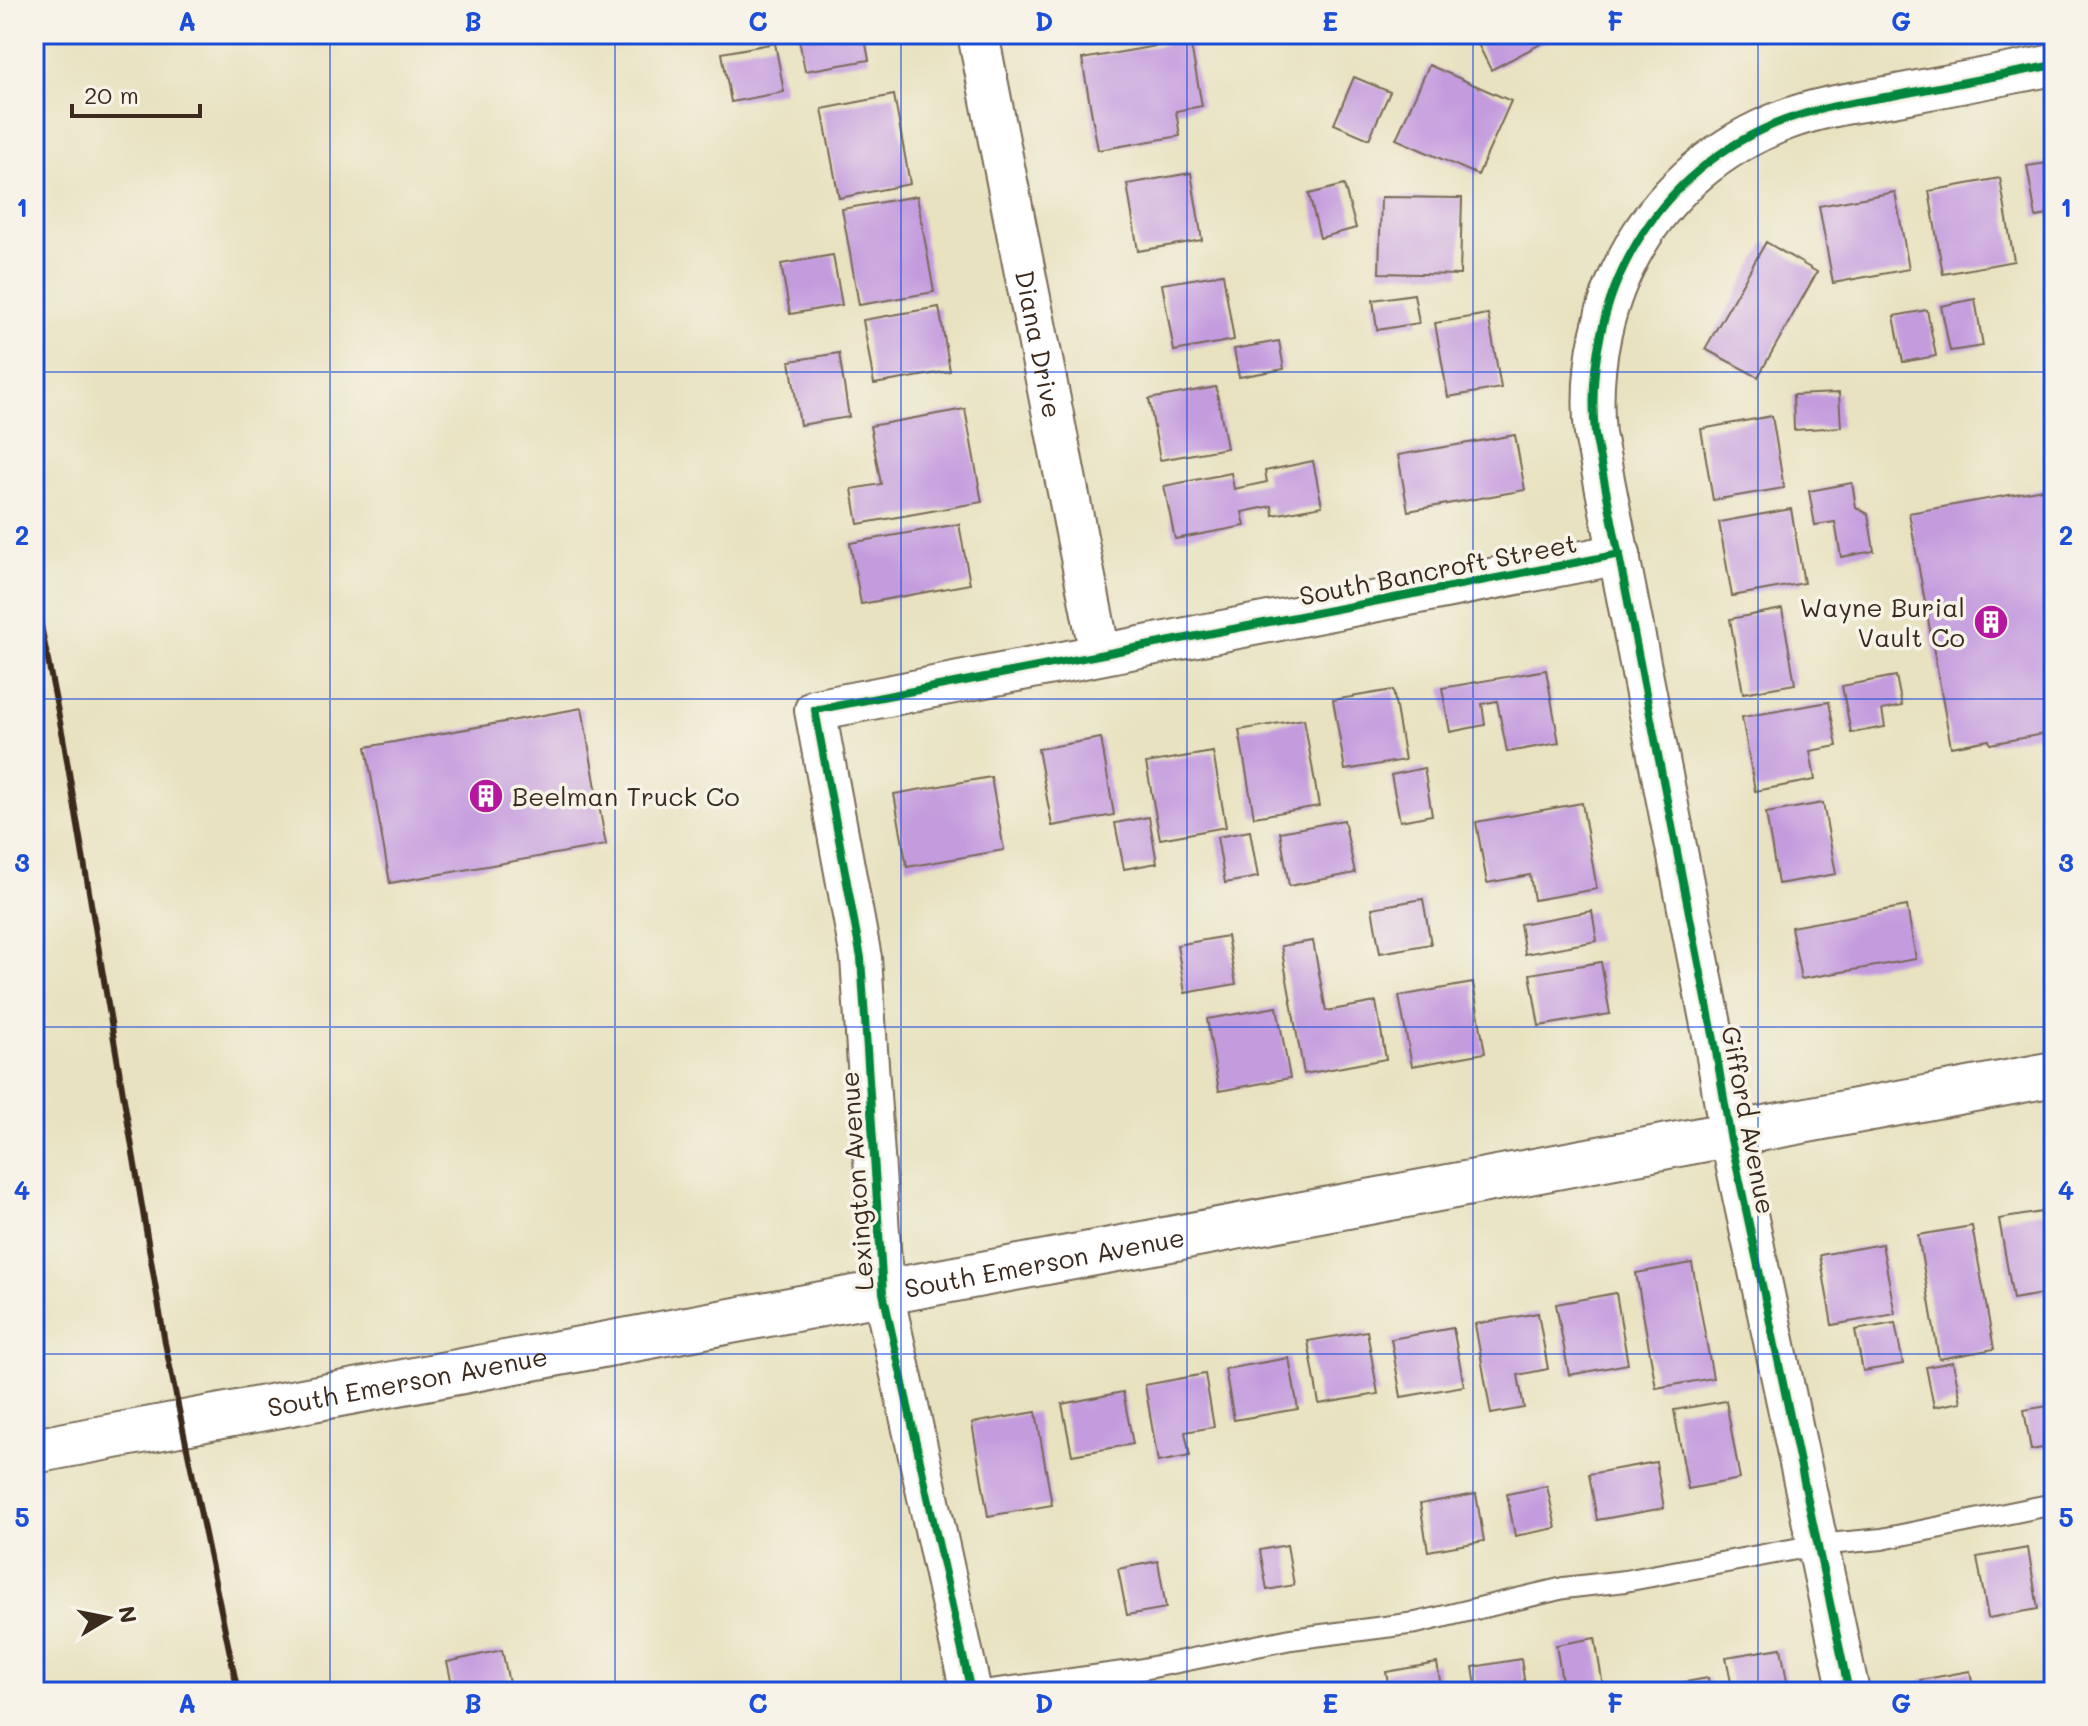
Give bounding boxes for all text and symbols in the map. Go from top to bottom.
text: A [178,4,196,38]
text: B [464,4,482,38]
text: C [748,4,768,38]
text: D [1035,4,1053,38]
text: E [1322,4,1338,38]
text: F [1607,4,1623,38]
text: G [1891,4,1911,38]
scale bar [72,68,200,118]
text: 20 m [84,79,139,110]
text: 1 [16,190,28,224]
text: 1 [2060,190,2072,224]
street label: Diana Drive [1008,267,1070,421]
text: 2 [15,518,29,552]
text: 2 [2059,518,2073,552]
street label: South Bancroft Street [1296,525,1580,613]
place label: Wayne Burial Vault Co [1799,590,1965,654]
building icon: Wayne Burial Vault Co [1972,603,2010,641]
building icon: Beelman Truck Co [467,777,505,815]
place label: Beelman Truck Co [512,779,740,813]
text: 3 [14,845,30,879]
text: 3 [2058,845,2074,879]
street label: Gifford Avenue [1714,1023,1784,1217]
street label: Lexington Avenue [831,1070,881,1292]
text: 4 [14,1173,30,1207]
text: 4 [2058,1173,2074,1207]
street label: South Emerson Avenue [902,1220,1187,1305]
street label: South Emerson Avenue [265,1338,550,1424]
text: 5 [14,1500,30,1534]
text: 5 [2058,1500,2074,1534]
north arrow [68,1578,148,1658]
text: N [112,1604,144,1625]
text: A [178,1686,196,1720]
text: B [464,1686,482,1720]
text: C [748,1686,768,1720]
text: D [1035,1686,1053,1720]
text: E [1322,1686,1338,1720]
text: F [1607,1686,1623,1720]
text: G [1891,1686,1911,1720]

